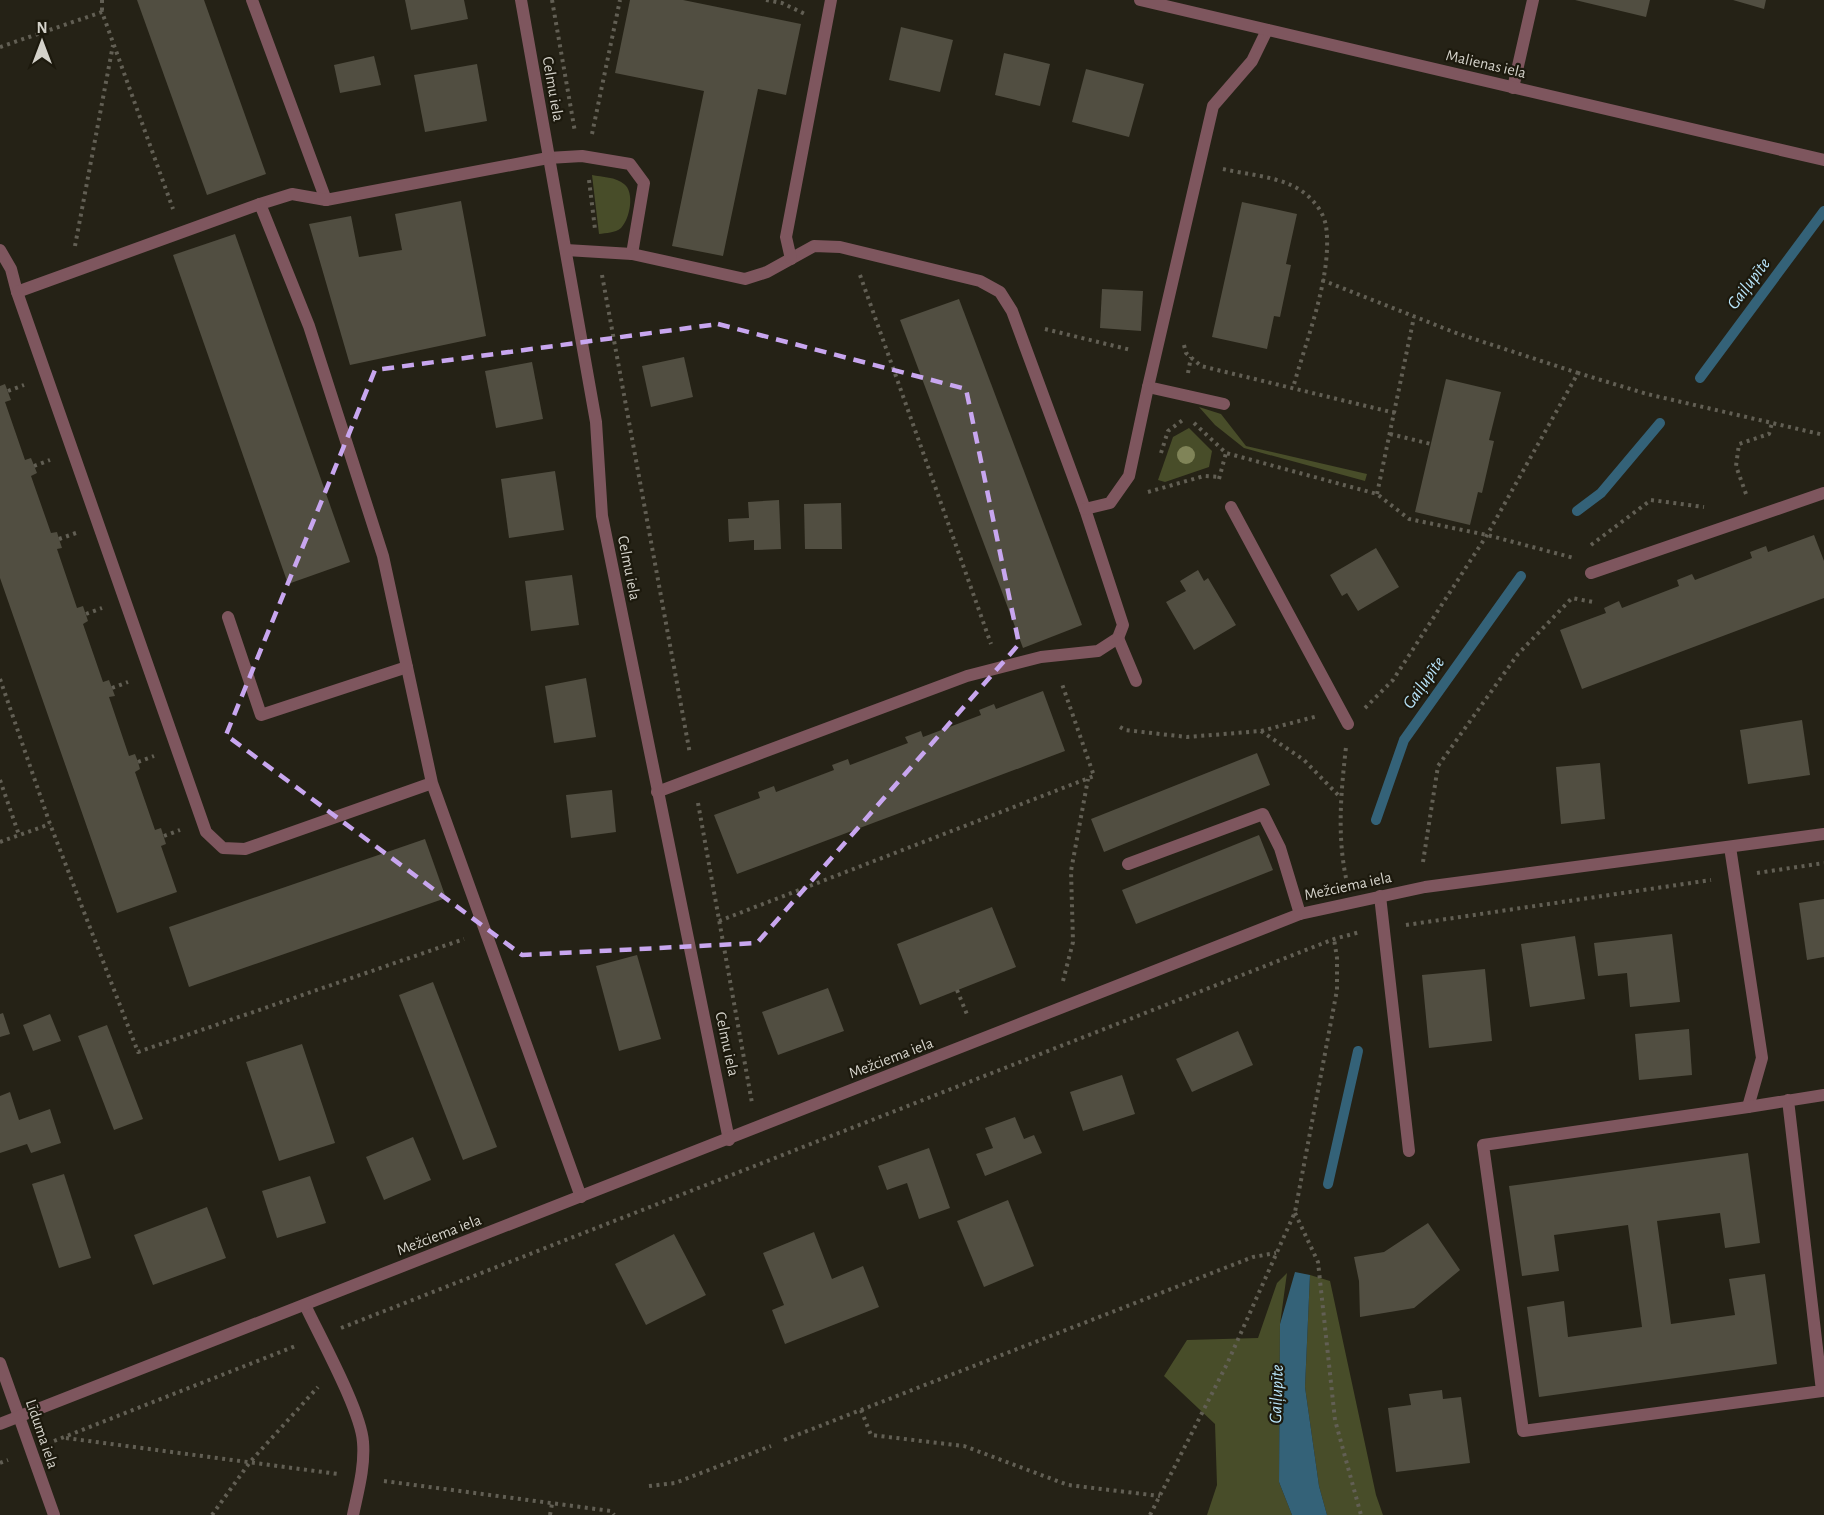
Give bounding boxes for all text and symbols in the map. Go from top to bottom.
north arrow [12,12,72,72]
text: N [36,20,48,36]
street label: Malienas iela [1444,47,1528,81]
street label: Celmu iela [539,55,567,123]
water label: Gaiļupīte [1724,255,1775,314]
street label: Celmu iela [615,534,643,602]
water label: Gaiļupīte [1400,653,1449,713]
street label: Mežciema iela [1303,869,1393,903]
street label: Celmu iela [712,1010,742,1078]
street label: Mežciema iela [847,1035,935,1081]
street label: Mežciema iela [395,1212,483,1258]
water label: Gaiļupīte [1267,1364,1288,1424]
street label: Līduma iela [23,1397,61,1471]

